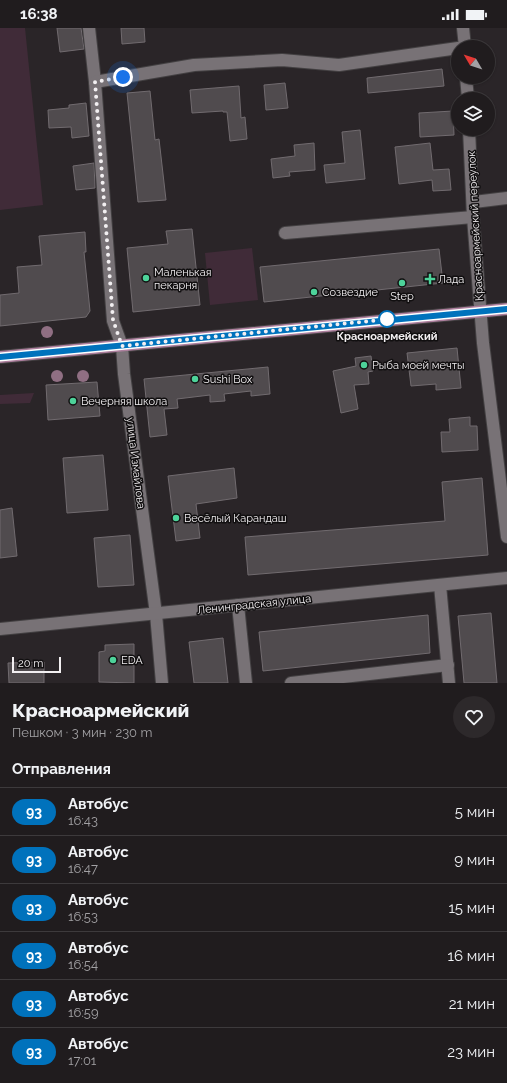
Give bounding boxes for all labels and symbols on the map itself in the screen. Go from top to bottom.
north arrow [451,40,495,84]
your location [113,67,133,87]
street label: Красноармейский переулок [465,150,486,301]
place label: Маленькая пекарня [154,266,211,292]
marker: Маленькая пекарня [141,273,151,283]
place label: Лада [438,273,464,286]
marker: Лада [425,274,435,284]
marker: Step [397,278,407,288]
place label: Созвездие [322,286,378,299]
marker: Созвездие [309,287,319,297]
place label: Step [390,290,414,303]
marker: Красноармейский [378,310,396,328]
place label: Красноармейский [337,330,438,343]
place label: Рыба моей мечты [372,359,464,372]
marker: Рыба моей мечты [359,360,369,370]
place label: Sushi Box [203,373,253,386]
marker: Sushi Box [190,374,200,384]
place label: Вечерняя школа [81,395,167,408]
marker: Вечерняя школа [68,396,78,406]
street label: улица Измайлова [123,416,148,510]
place label: Весёлый Карандаш [184,512,287,525]
marker: Весёлый Карандаш [171,513,181,523]
street label: Ленинградская улица [196,592,312,617]
place label: EDA [121,654,143,667]
scale bar [12,655,61,674]
marker: EDA [108,655,118,665]

